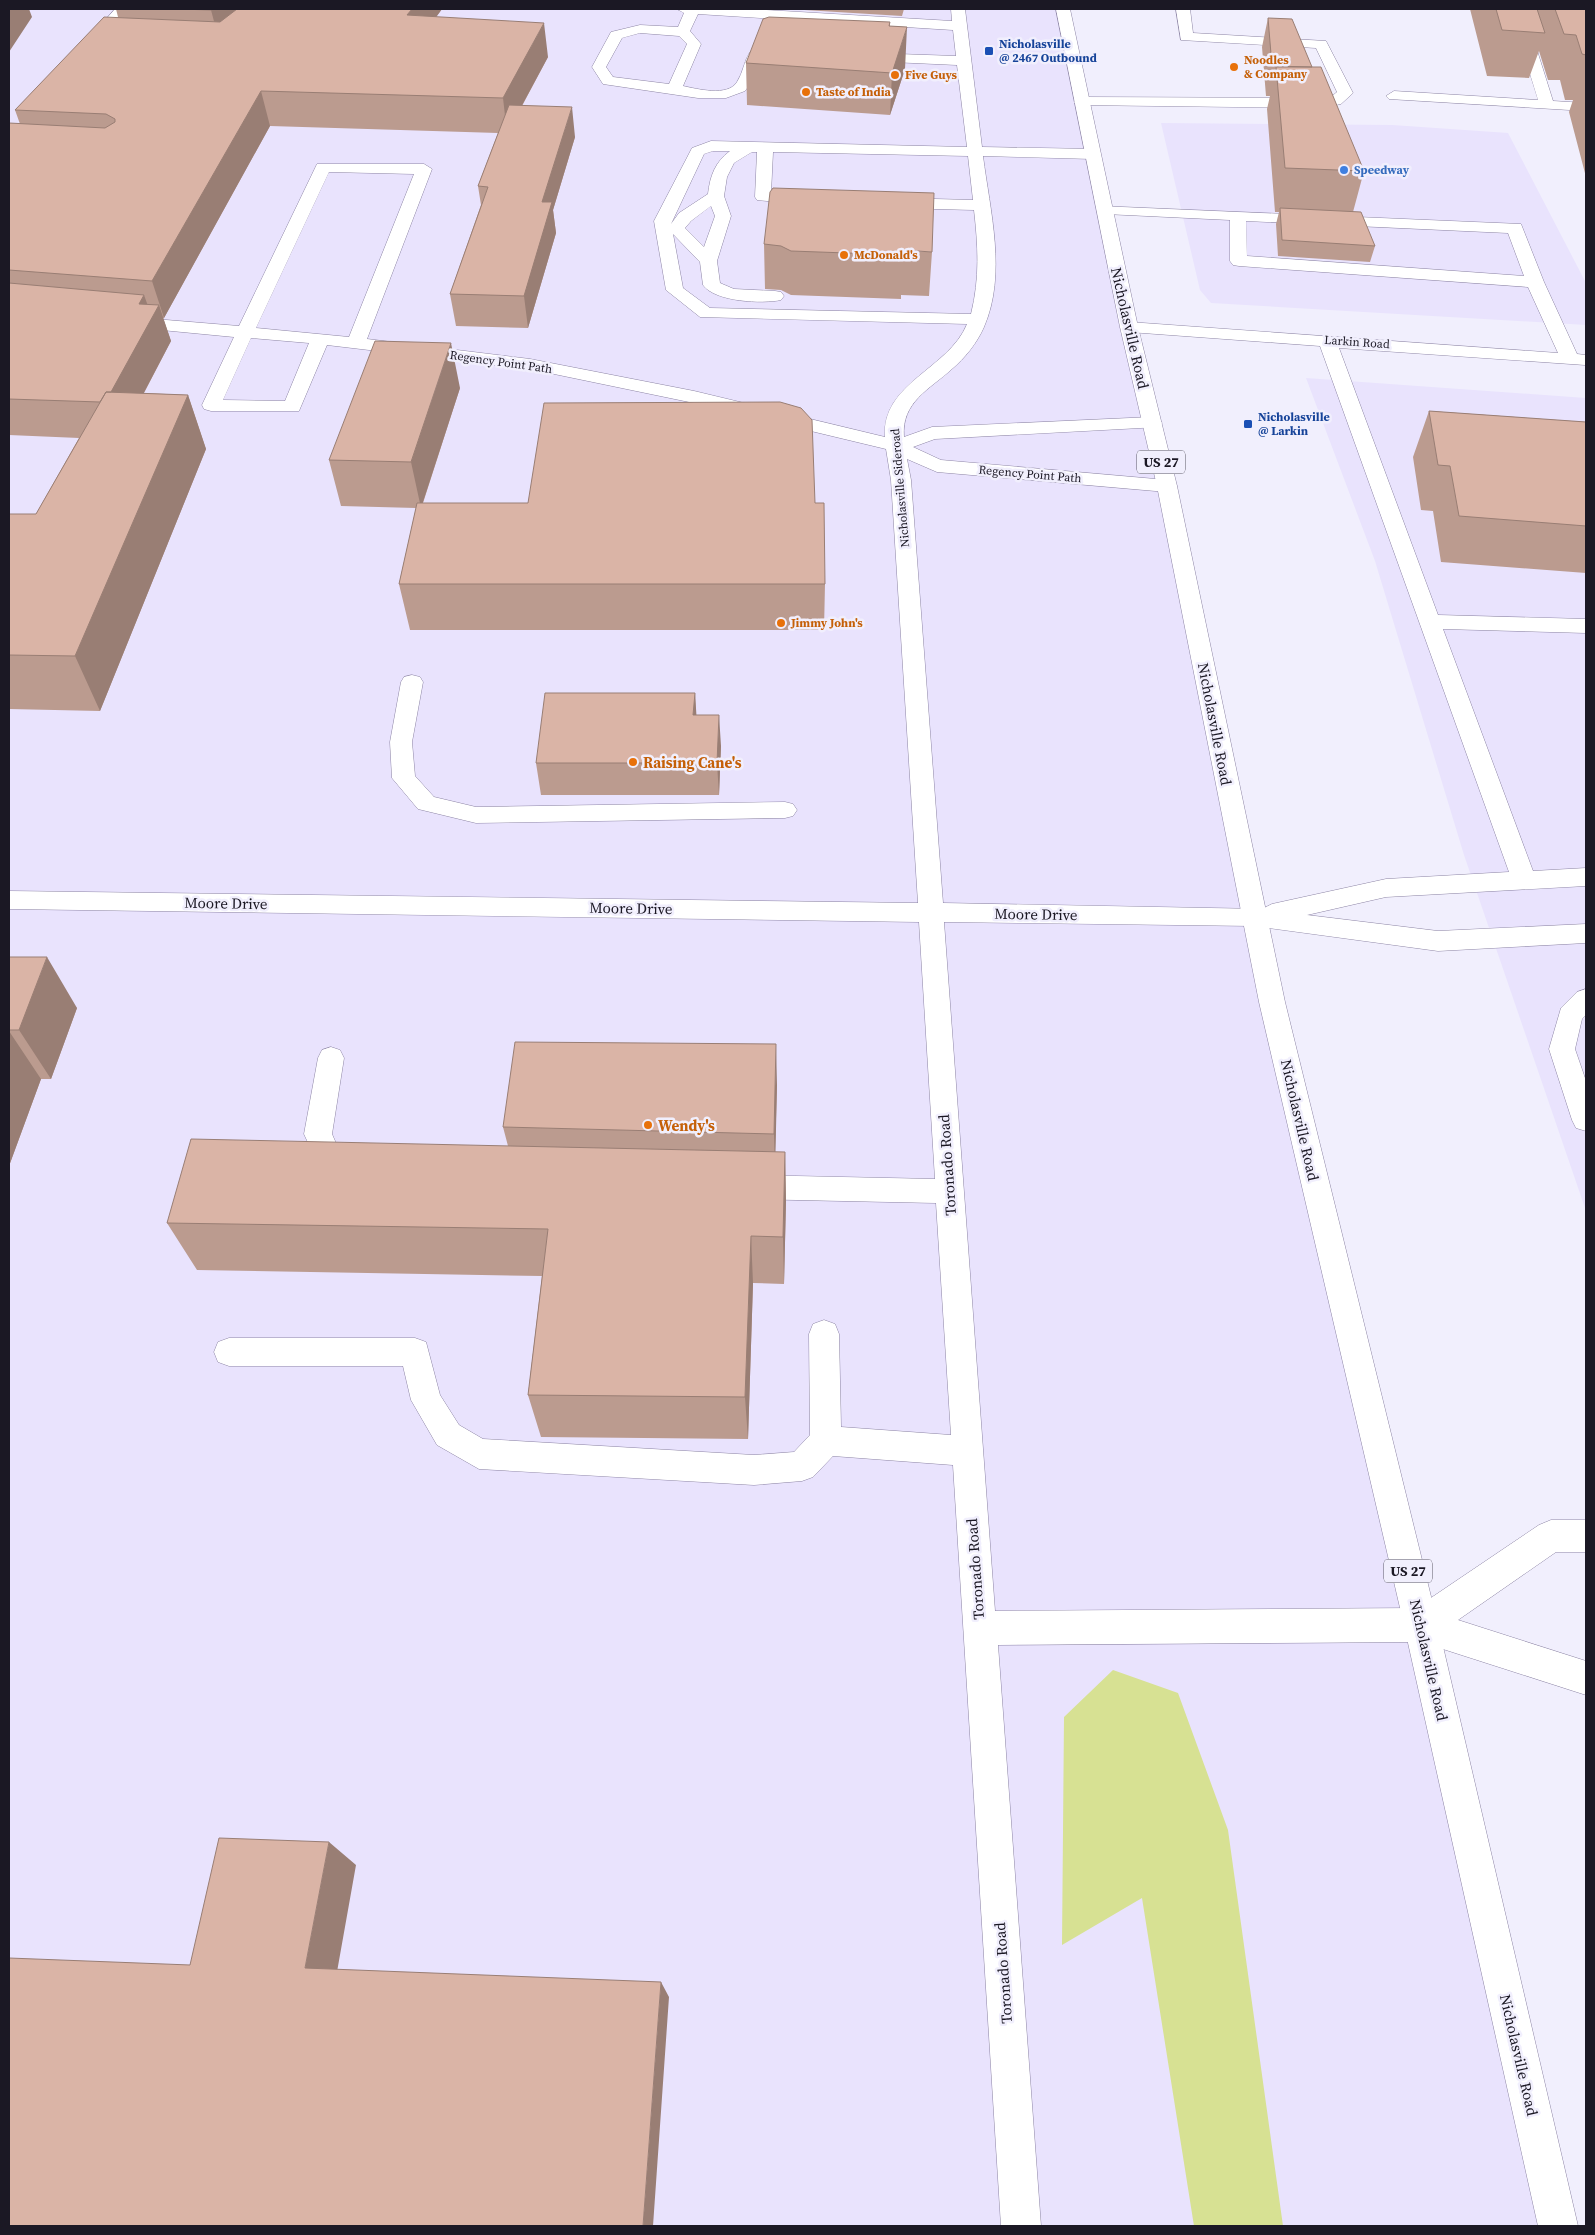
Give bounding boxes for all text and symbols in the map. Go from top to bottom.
place label: Nicholasville @ 2467 Outbound [999,36,1097,66]
marker: Nicholasville @ 2467 Outbound [983,45,995,57]
place label: Noodles & Company [1244,52,1308,82]
marker: Noodles & Company [1228,61,1240,73]
place label: Five Guys [905,67,958,83]
marker: Five Guys [889,69,901,81]
place label: Taste of India [816,84,891,100]
marker: Taste of India [800,86,812,98]
place label: Speedway [1354,162,1410,178]
marker: Speedway [1338,164,1350,176]
place label: McDonald's [854,247,918,263]
marker: McDonald's [838,249,850,261]
street label: Nicholasville Road [1106,265,1154,391]
street label: Larkin Road [1324,332,1390,352]
street label: Regency Point Path [449,347,553,377]
place label: Nicholasville @ Larkin [1258,409,1330,439]
marker: Nicholasville @ Larkin [1242,418,1254,430]
street label: Nicholasville Sideroad [887,428,913,548]
road number: US 27 [1137,451,1185,474]
street label: Regency Point Path [978,462,1082,486]
place label: Jimmy John's [790,615,863,631]
marker: Jimmy John's [775,617,787,629]
street label: Nicholasville Road [1193,661,1237,788]
place label: Raising Cane's [643,752,742,773]
marker: Raising Cane's [627,756,639,768]
street label: Moore Drive [184,892,268,914]
street label: Moore Drive [589,897,673,919]
street label: Moore Drive [994,903,1078,925]
street label: Nicholasville Road [1276,1057,1324,1183]
street label: Toronado Road [933,1113,961,1216]
place label: Wendy's [658,1115,715,1136]
marker: Wendy's [642,1119,654,1131]
street label: Toronado Road [961,1517,989,1620]
road number: US 27 [1384,1560,1432,1582]
street label: Nicholasville Road [1405,1597,1453,1723]
street label: Toronado Road [989,1921,1017,2024]
street label: Nicholasville Road [1495,1992,1543,2118]

